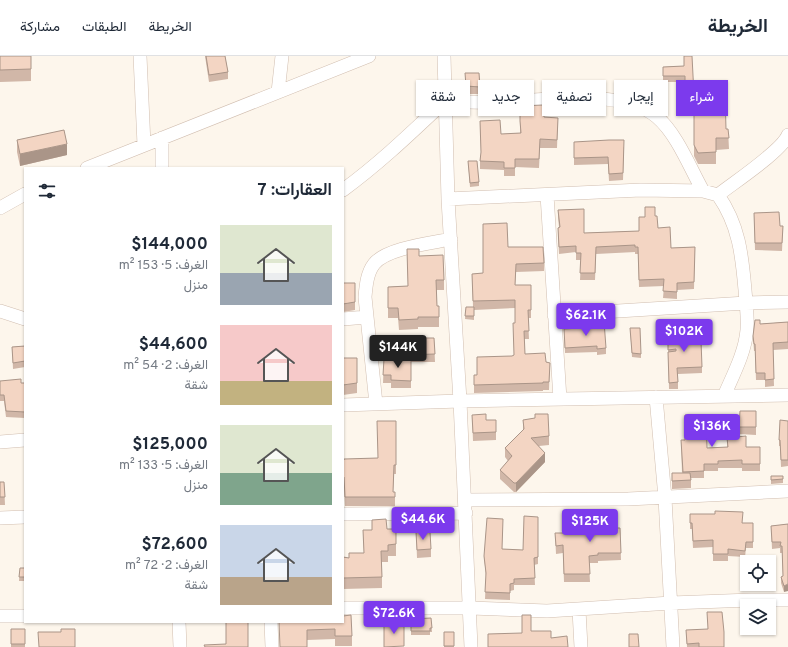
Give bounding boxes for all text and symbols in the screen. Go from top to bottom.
text: الخريطة [708,15,768,39]
text: مشاركة [20,19,60,36]
text: الطبقات [82,19,126,36]
text: الخريطة [148,19,192,36]
chip: شقة [416,80,470,116]
chip: جديد [478,80,534,116]
chip: تصفية [542,80,606,116]
chip: إيجار [614,80,668,116]
chip: شراء [676,80,728,116]
icon: filters [36,180,58,202]
text: العقارات: 7 [258,180,332,202]
text: $144,000 [131,234,208,256]
icon: home [252,241,300,289]
text: الغرف: 5 · 153 m² [119,258,208,274]
text: منزل [184,278,208,294]
pin: $62.1K [553,303,619,337]
text: $62.1K [565,308,607,324]
pin: $102K [656,319,712,353]
text: $102K [665,324,703,340]
text: $44,600 [139,334,208,356]
pin: $144K [370,335,426,369]
text: $144K [379,340,417,356]
icon: home [252,341,300,389]
text: الغرف: 2 · 54 m² [123,358,208,374]
text: شقة [185,378,208,394]
pin: $136K [684,414,740,448]
text: $136K [693,419,731,435]
text: $125,000 [132,434,208,456]
icon: home [252,441,300,489]
text: الغرف: 5 · 133 m² [119,458,208,474]
text: منزل [184,478,208,494]
pin: $44.6K [390,507,456,541]
pin: $125K [562,509,618,543]
text: $44.6K [401,512,445,528]
text: $125K [571,514,609,530]
text: $72,600 [141,534,208,556]
icon: home [252,541,300,589]
map controls [740,555,776,635]
button: locate [740,555,776,591]
text: الغرف: 2 · 72 m² [125,558,208,574]
text: شقة [185,578,208,594]
button: layers [740,599,776,635]
pin: $72.6K [361,601,427,635]
text: $72.6K [373,606,415,622]

